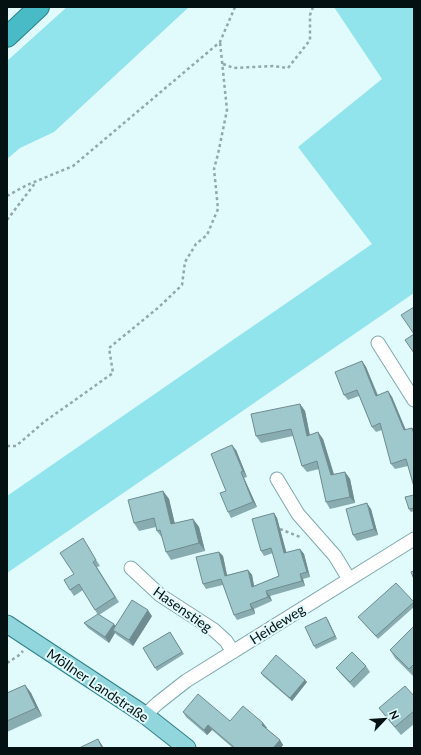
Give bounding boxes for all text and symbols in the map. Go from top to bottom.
street label: Hasenstieg [150,583,216,635]
street label: Heideweg [246,600,308,648]
street label: Möllner Landstraße [44,645,152,725]
north arrow [365,699,405,739]
text: N [387,708,402,721]

